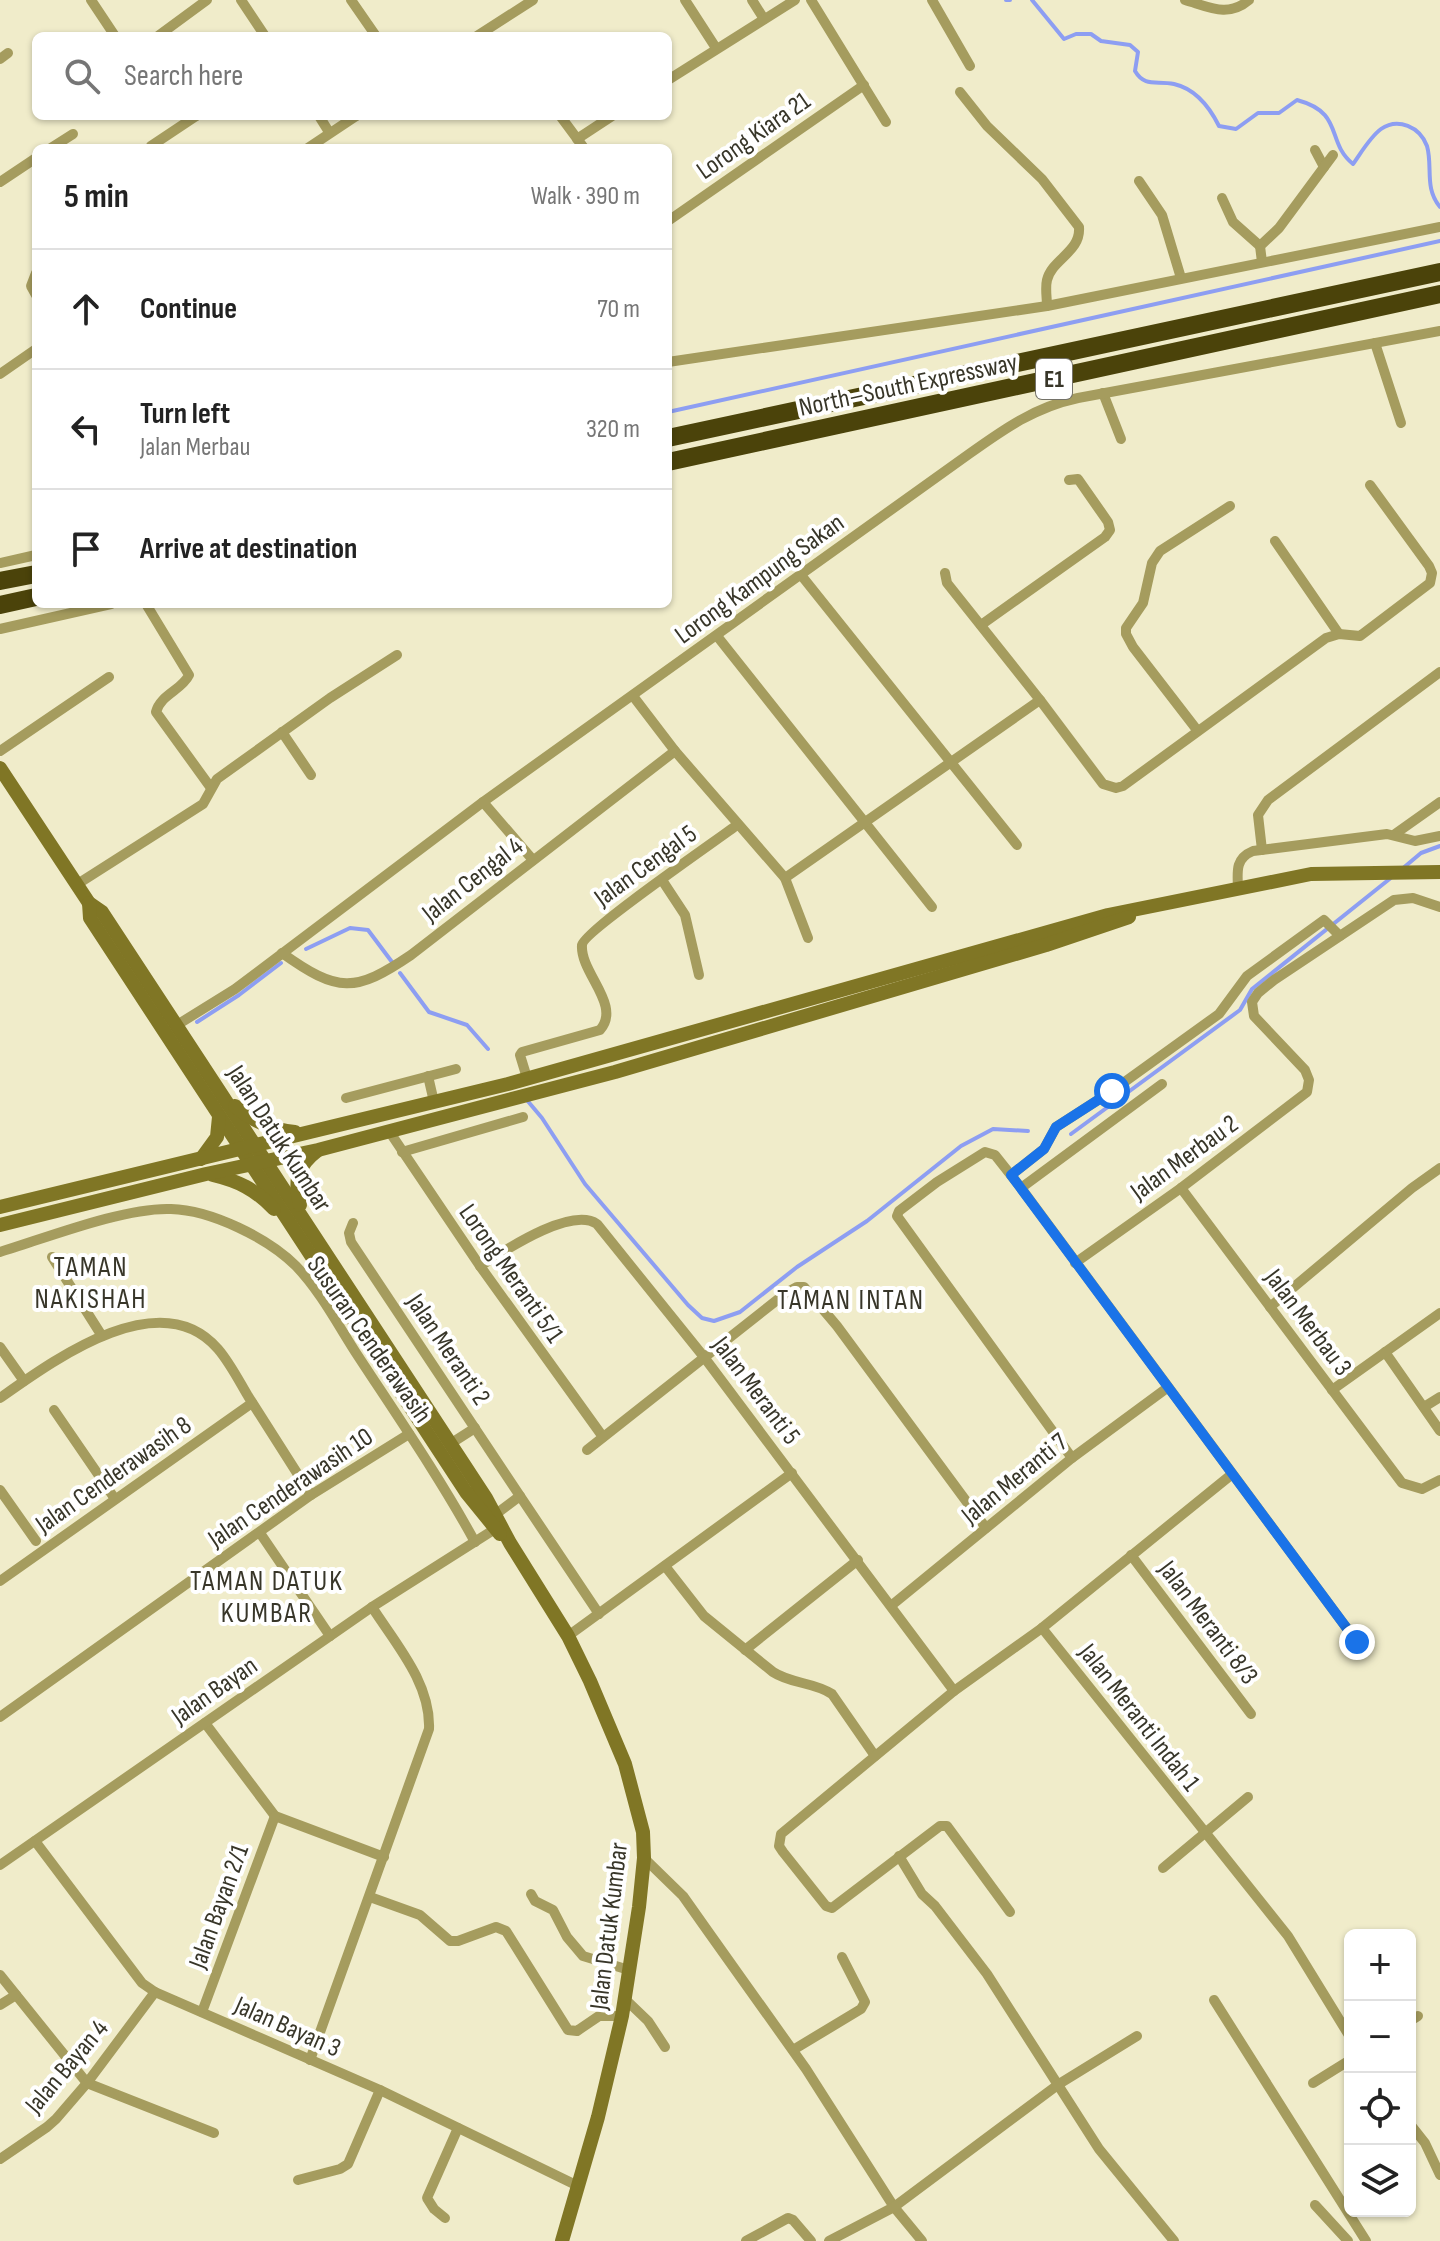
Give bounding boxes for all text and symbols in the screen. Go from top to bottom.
search box [32,32,672,120]
icon: search [60,54,104,98]
text: Search here [124,58,243,94]
street label: Lorong Kiara 21 [691,86,817,187]
text: 5 min [64,176,129,217]
text: Walk · 390 m [531,181,640,212]
icon: ahead [64,287,108,331]
text: Continue [140,291,237,327]
text: 70 m [597,294,640,325]
street label: North–South Expressway [796,347,1020,424]
road number: E1 [1036,359,1072,399]
text: Turn left [140,396,230,432]
icon: left [64,407,108,451]
text: 320 m [586,414,640,445]
text: Jalan Merbau [140,432,250,463]
street label: Lorong Kampung Sakan [669,507,850,651]
icon: arrive [64,527,108,571]
text: Arrive at destination [140,531,357,567]
street label: Jalan Cengal 5 [588,819,703,914]
street label: Jalan Cengal 4 [416,831,530,930]
street label: Jalan Datuk Kumbar [219,1059,338,1218]
route start [1094,1073,1130,1109]
street label: Jalan Merbau 2 [1124,1109,1245,1208]
street label: Lorong Meranti 5/1 [452,1199,570,1349]
district label: TAMAN NAKISHAH [35,1251,147,1316]
street label: Susuran Cenderawasih [300,1251,438,1429]
street label: Jalan Merbau 3 [1257,1263,1358,1382]
district label: TAMAN INTAN [777,1284,925,1317]
street label: Jalan Meranti 2 [399,1288,496,1411]
street label: Jalan Meranti 5 [705,1330,806,1451]
street label: Jalan Cenderawasih 8 [29,1410,198,1541]
street label: Jalan Cenderawasih 10 [202,1422,379,1555]
street label: Jalan Meranti 7 [955,1427,1075,1532]
street label: Jalan Meranti 8/3 [1151,1554,1264,1691]
district label: TAMAN DATUK KUMBAR [190,1565,344,1630]
route end [1339,1624,1375,1660]
street label: Jalan Meranti Indah 1 [1071,1637,1206,1798]
street label: Jalan Bayan [165,1651,264,1733]
street label: Jalan Bayan 2/1 [182,1840,256,1974]
street label: Jalan Datuk Kumbar [584,1840,635,2013]
map controls [1344,1929,1416,2217]
button: + [1344,1929,1416,2001]
street label: Jalan Bayan 3 [229,1990,345,2064]
button: − [1344,2001,1416,2073]
street label: Jalan Bayan 4 [18,2014,115,2121]
button: locate [1344,2073,1416,2145]
button: layers [1344,2145,1416,2217]

